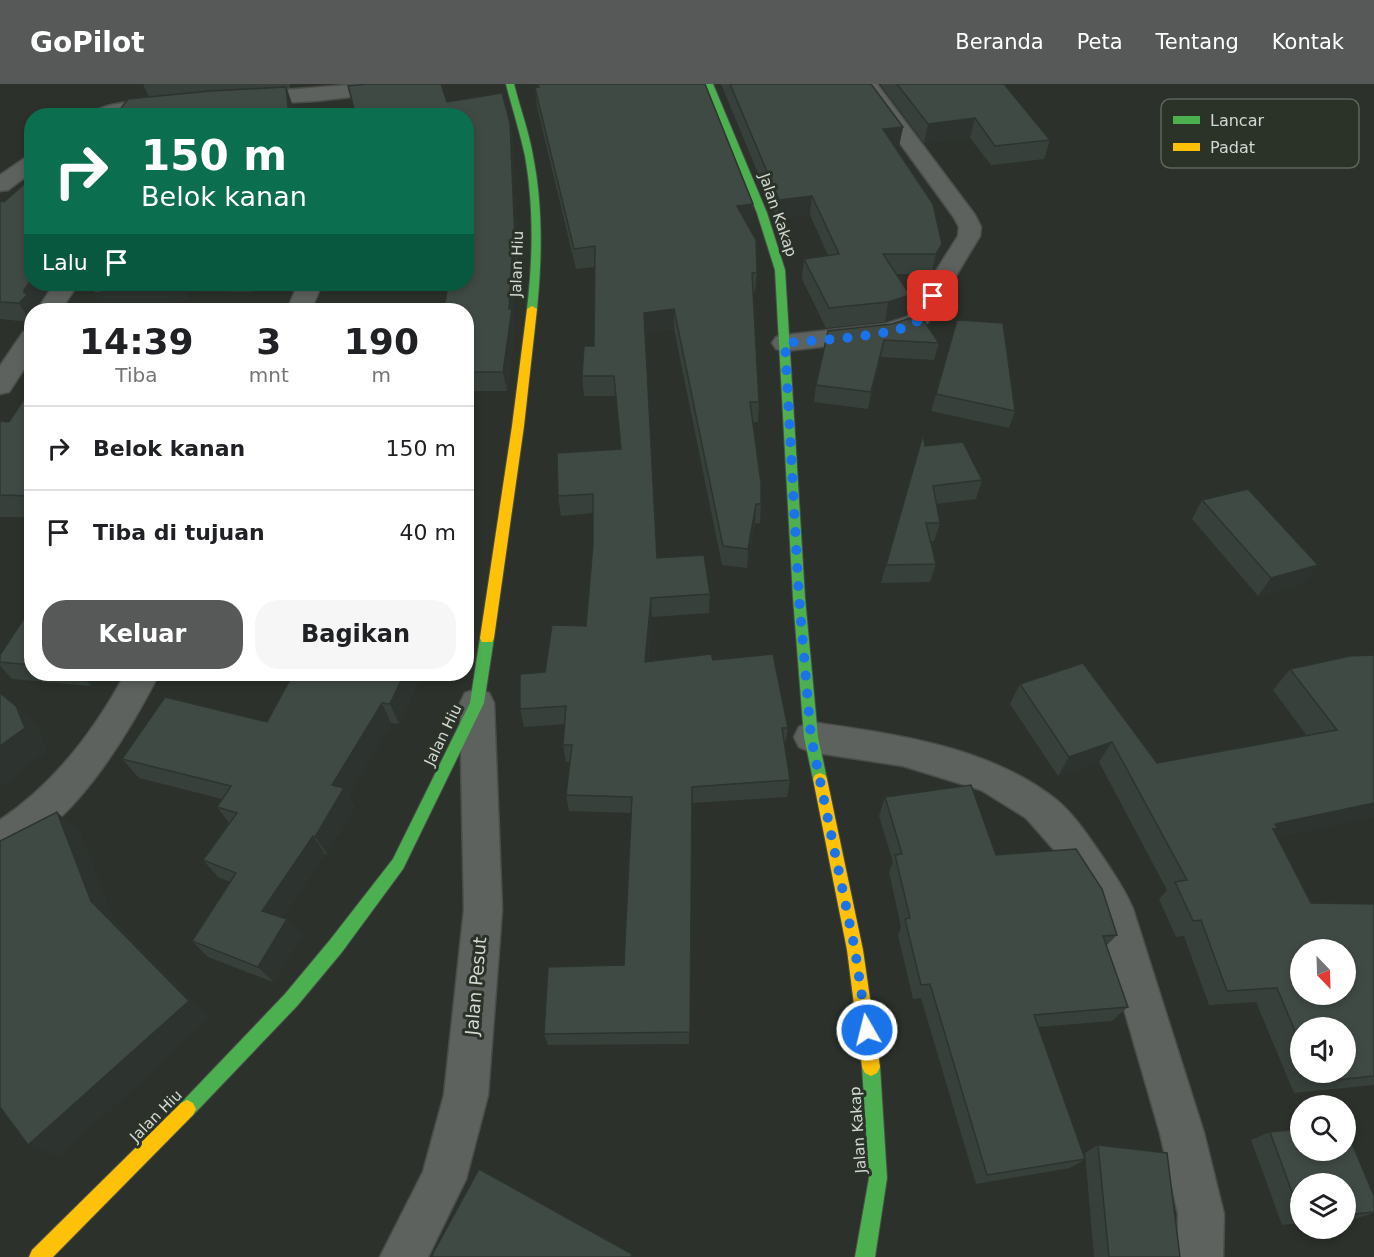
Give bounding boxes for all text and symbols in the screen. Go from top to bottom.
text: GoPilot [30,26,145,59]
text: Beranda [955,30,1044,54]
text: Peta [1077,30,1123,54]
text: Tentang [1156,30,1239,54]
text: Kontak [1272,30,1344,54]
legend [1161,99,1359,168]
text: Lancar [1210,111,1264,130]
text: 150 m [141,131,287,180]
icon: right [42,132,120,210]
text: Padat [1210,138,1255,157]
street label: Jalan Kakap [755,170,801,259]
text: Belok kanan [141,181,307,212]
street label: Jalan Hiu [507,231,527,298]
icon: arrive [100,246,133,279]
text: Lalu [42,250,88,275]
pin [907,270,958,321]
icon: arrive [916,279,949,312]
text: 14:39 [79,321,194,362]
text: 3 [256,321,281,362]
text: 190 [344,321,419,362]
text: Tiba [115,363,157,387]
text: mnt [249,363,289,387]
text: m [372,363,391,387]
icon: right [42,432,75,465]
text: Belok kanan [93,436,245,461]
text: 150 m [386,436,456,461]
icon: arrive [42,516,75,549]
text: Tiba di tujuan [93,520,265,545]
text: 40 m [400,520,456,545]
button: Keluar [42,600,243,669]
button: Bagikan [255,600,456,669]
street label: Jalan Hiu [420,701,466,770]
street label: Jalan Pesut [461,936,490,1037]
north arrow [1290,939,1356,1005]
map controls [1290,939,1356,1239]
position arrow [835,998,899,1062]
button: sound [1290,1017,1356,1083]
street label: Jalan Hiu [126,1086,186,1146]
street label: Jalan Kakap [846,1086,870,1175]
button: search [1290,1095,1356,1161]
button: layers [1290,1173,1356,1239]

